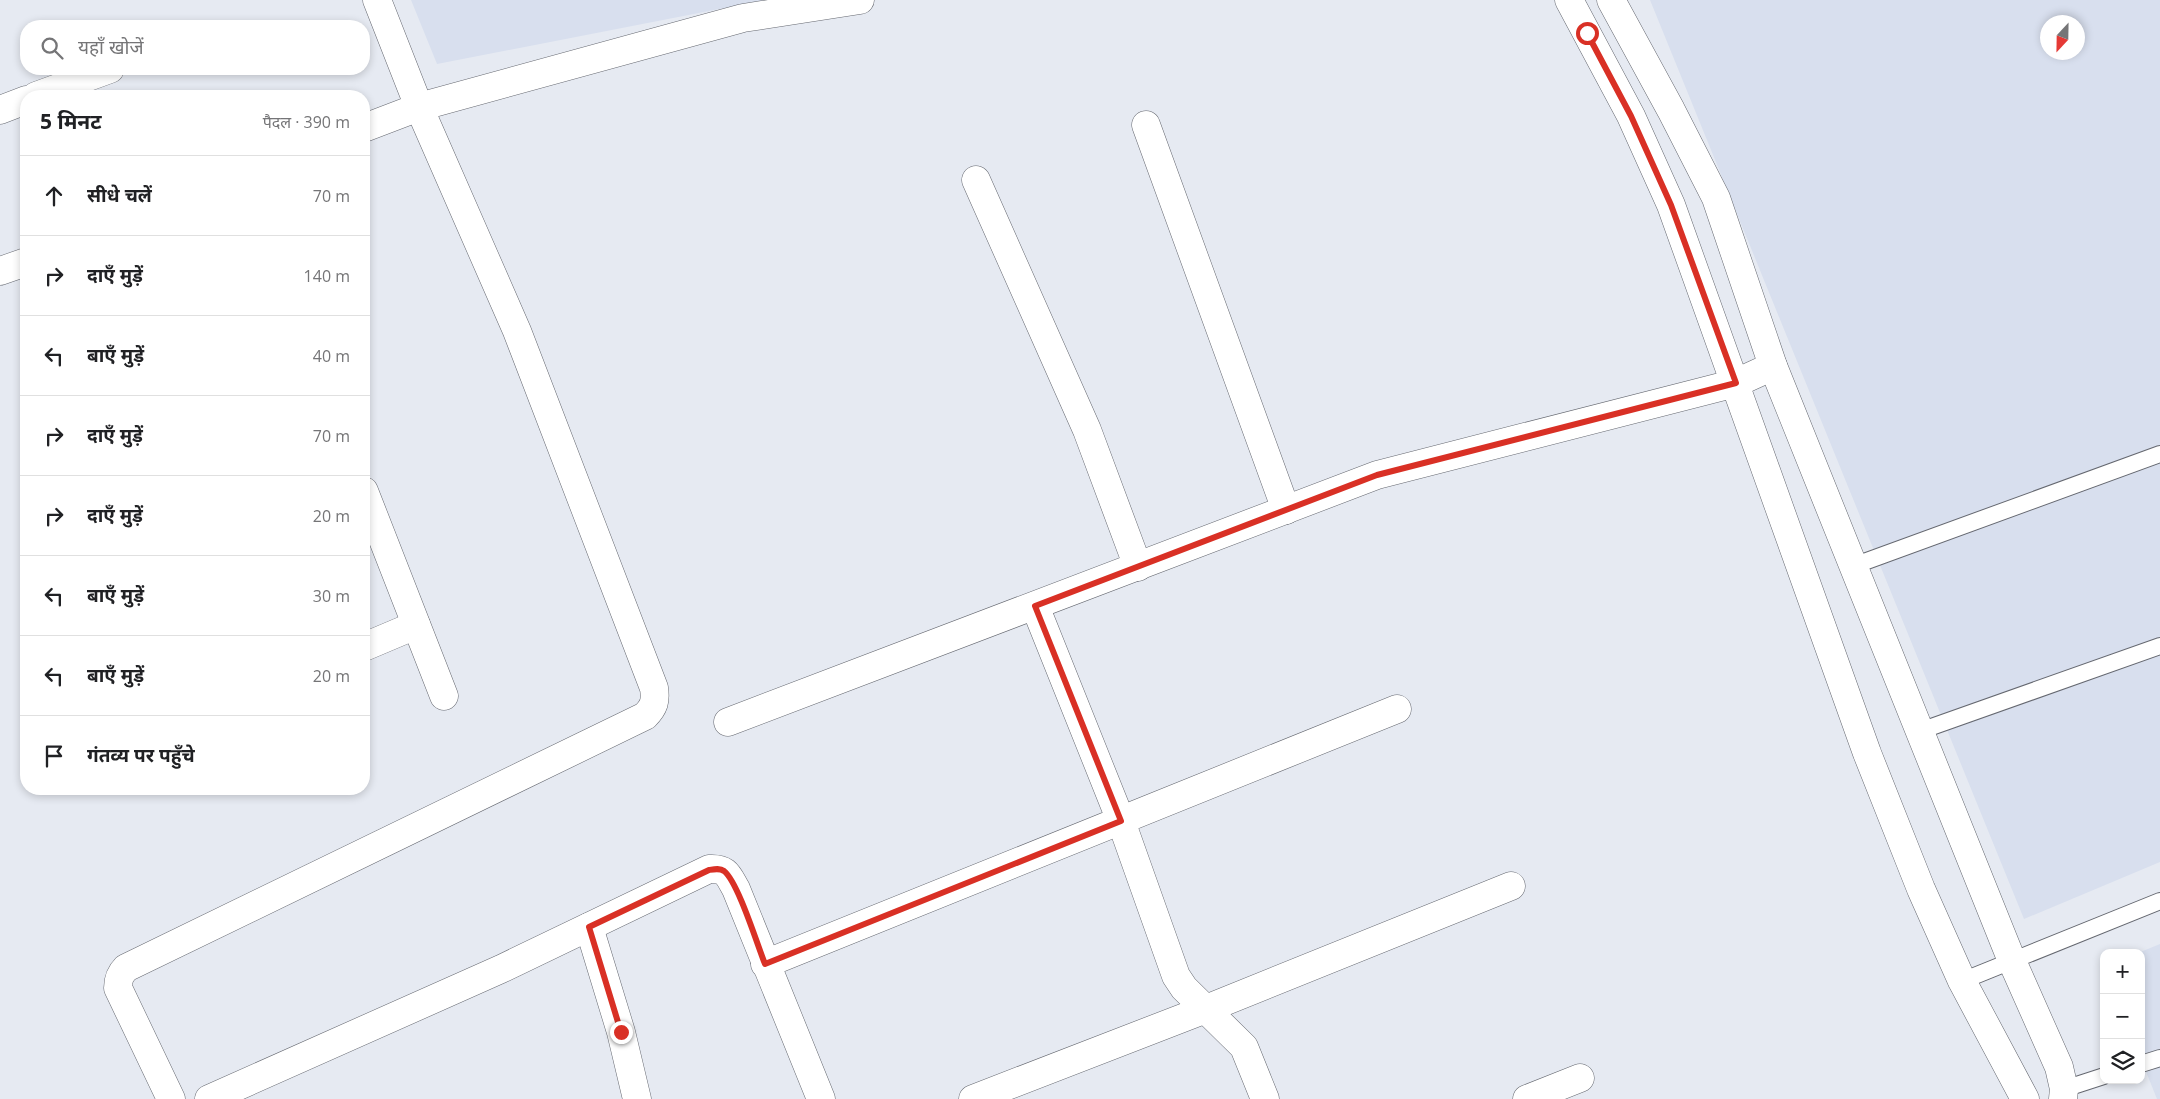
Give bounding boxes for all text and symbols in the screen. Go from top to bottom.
north arrow [2040,15,2085,60]
search box [20,20,370,75]
route start [1576,22,1599,45]
icon: search [38,34,66,62]
text: यहाँ खोजें [78,34,144,60]
text: 5 मिनट [40,107,102,135]
text: पैदल · 390 m [263,111,350,133]
icon: ahead [40,182,68,210]
text: सीधे चलें [87,182,152,208]
text: 70 m [313,185,350,207]
icon: right [40,262,68,290]
text: दाएँ मुड़ें [87,262,143,288]
text: 140 m [304,265,350,287]
icon: left [40,342,68,370]
text: बाएँ मुड़ें [87,342,144,368]
text: 40 m [313,345,350,367]
icon: right [40,422,68,450]
text: दाएँ मुड़ें [87,422,143,448]
text: 70 m [313,425,350,447]
icon: right [40,502,68,530]
text: दाएँ मुड़ें [87,502,143,528]
text: 20 m [313,505,350,527]
icon: left [40,582,68,610]
text: बाएँ मुड़ें [87,582,144,608]
text: 30 m [313,585,350,607]
icon: left [40,662,68,690]
text: बाएँ मुड़ें [87,662,144,688]
text: 20 m [313,665,350,687]
icon: arrive [40,742,68,770]
text: गंतव्य पर पहुँचे [87,742,195,768]
map controls [2100,949,2145,1084]
button: + [2100,949,2145,994]
button: − [2100,994,2145,1039]
route end [610,1021,633,1044]
button: layers [2100,1039,2145,1084]

